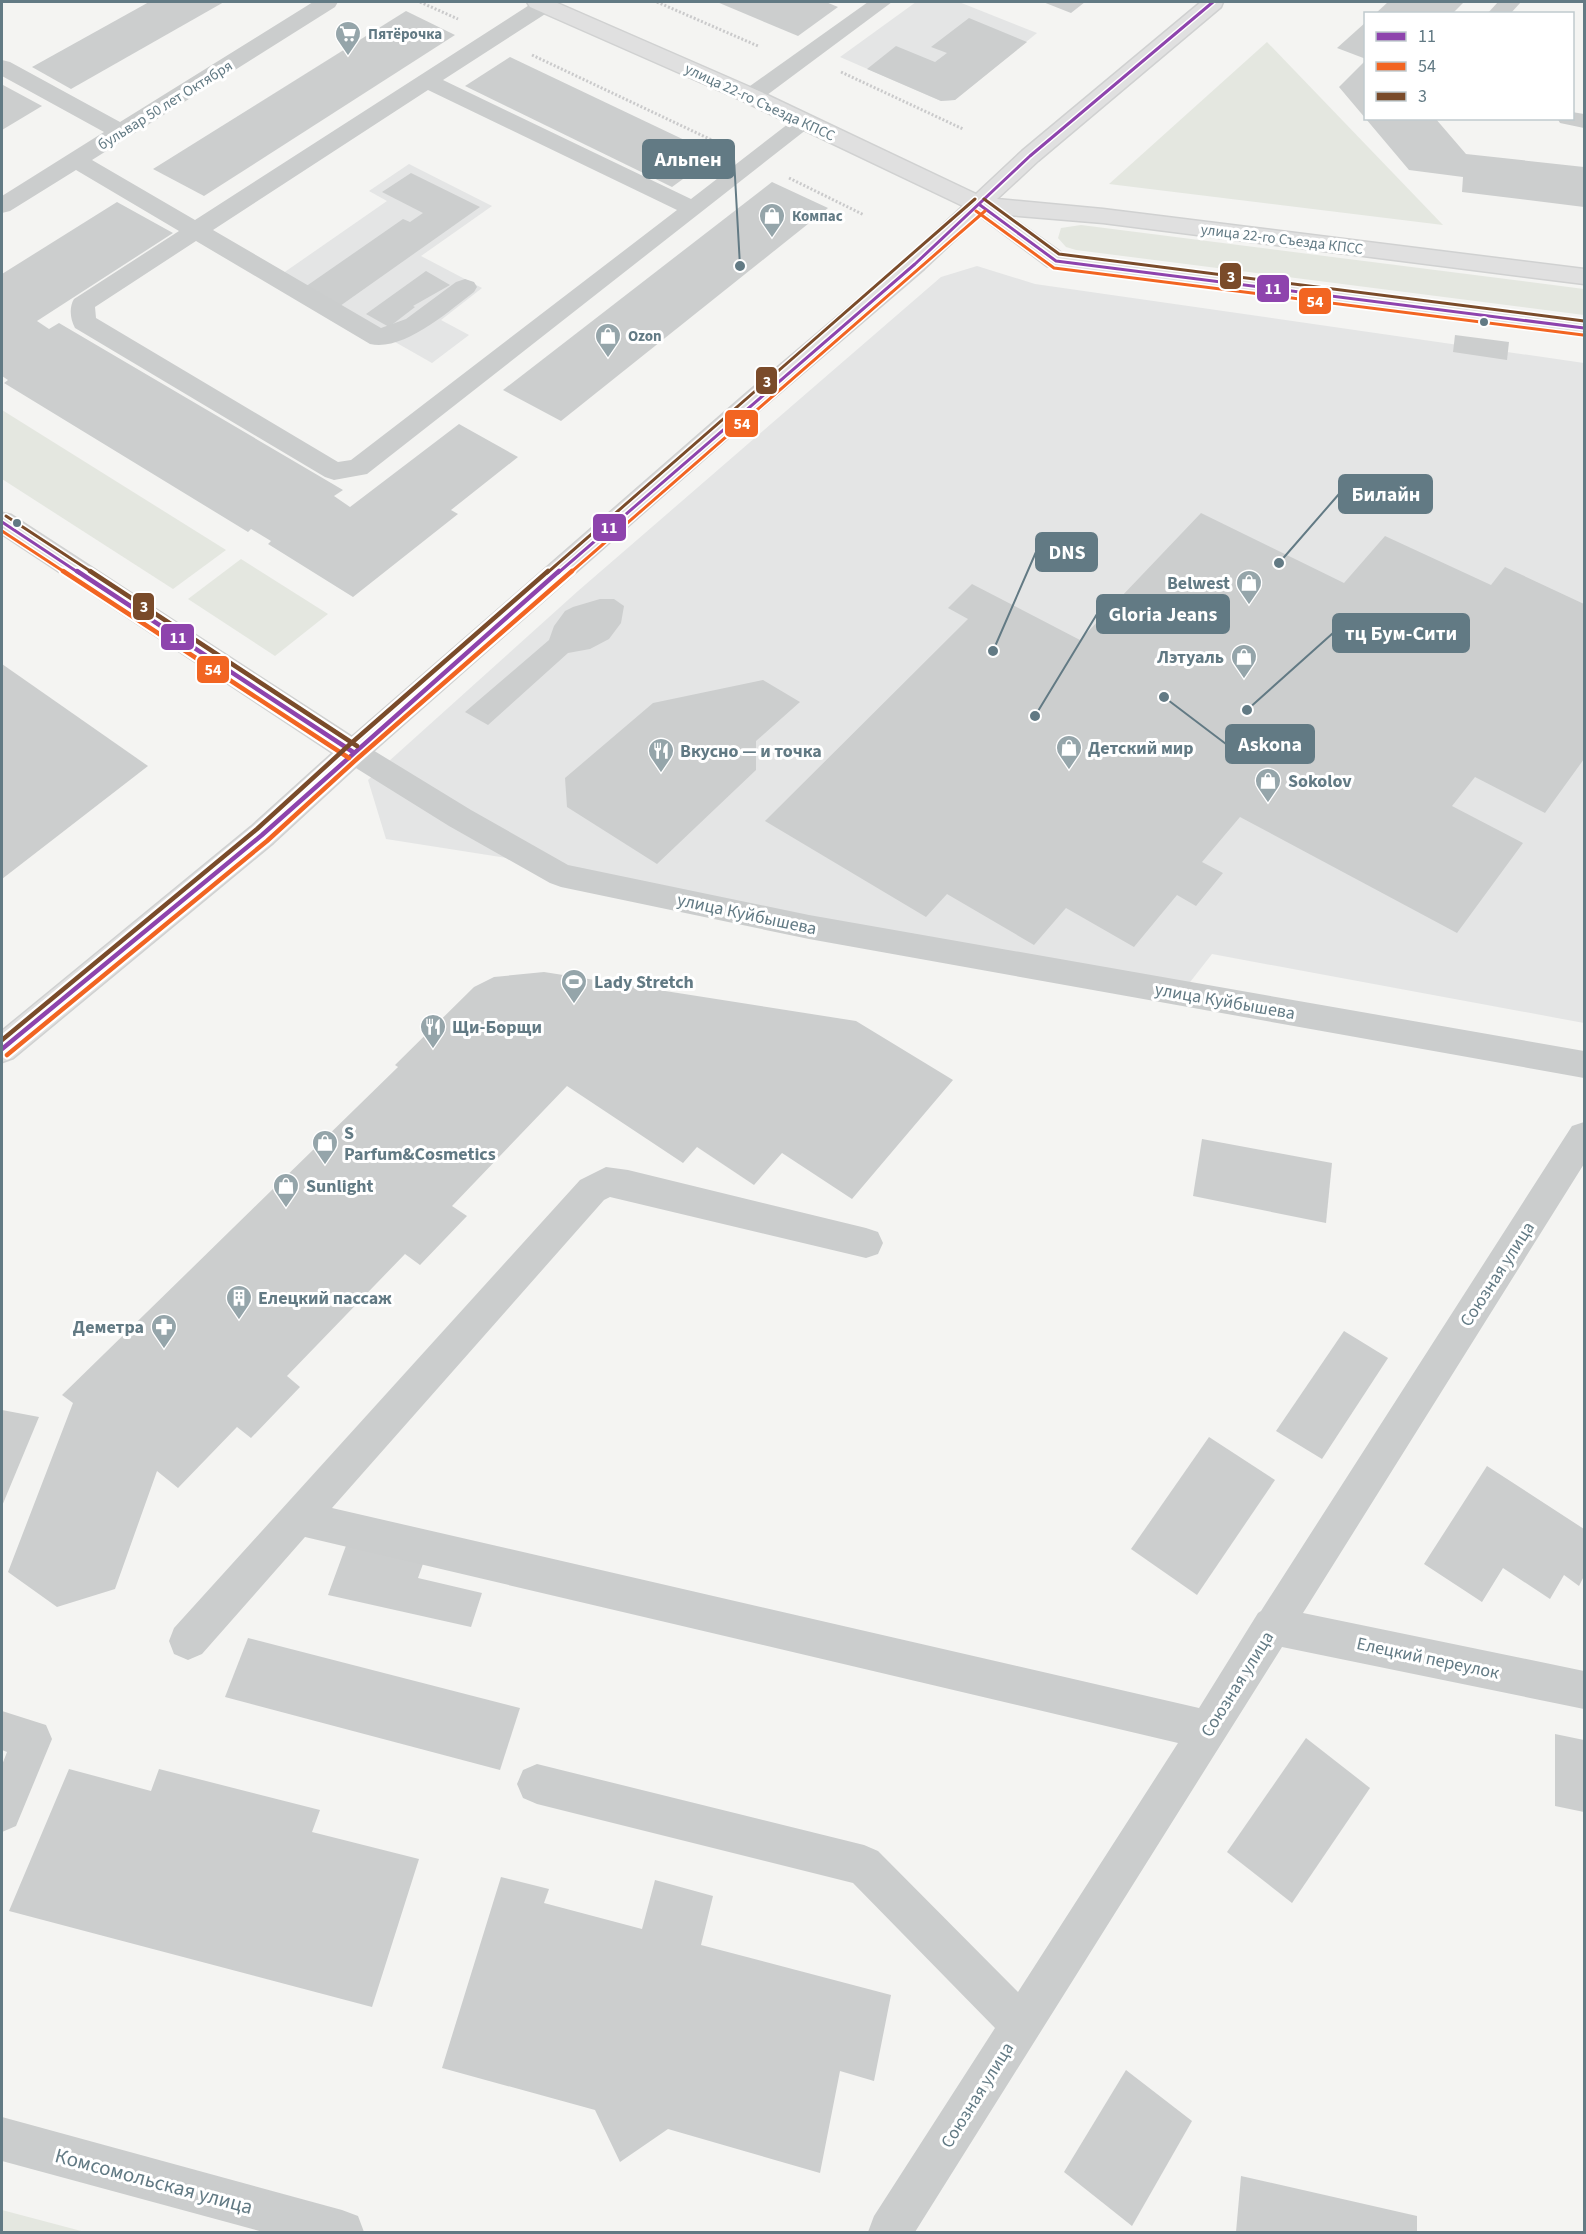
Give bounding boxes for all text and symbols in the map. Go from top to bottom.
legend [1364,12,1574,120]
supermarket icon: Пятёрочка [333,19,363,57]
place label: Пятёрочка [368,24,442,45]
text: 11 [1418,24,1436,49]
text: 54 [1418,54,1436,79]
street label: бульвар 50 лет Октября [94,55,237,155]
street label: улица 22-го Съезда КПСС [681,58,839,147]
text: 3 [1418,84,1427,109]
callout: Альпен [643,140,734,178]
text: Альпен [653,146,722,174]
shop icon: Компас [757,201,787,239]
place label: Компас [792,206,843,227]
street label: улица 22-го Съезда КПСС [1199,219,1365,260]
line badge: 3 [1219,262,1242,290]
text: 3 [1227,266,1235,288]
line badge: 11 [1256,274,1290,303]
text: 11 [1265,278,1281,300]
line badge: 54 [1298,287,1332,315]
text: 54 [1307,291,1324,313]
unlabelled marker [1478,316,1490,328]
shop icon: Ozon [593,321,623,359]
place label: Ozon [628,326,662,347]
line badge: 3 [755,366,778,395]
text: 3 [763,371,771,393]
line badge: 54 [724,409,759,438]
text: 54 [734,413,751,435]
callout: Билайн [1339,475,1432,513]
text: Билайн [1352,481,1420,509]
line badge: 11 [592,513,627,542]
unlabelled marker [11,517,23,529]
text: 11 [601,517,617,539]
callout: DNS [1036,533,1097,571]
text: DNS [1048,539,1086,567]
shop icon: Belwest [1234,568,1264,606]
place label: Belwest [1167,571,1230,596]
line badge: 3 [132,592,155,621]
callout: Gloria Jeans [1097,595,1229,633]
text: 3 [140,596,148,618]
text: Gloria Jeans [1109,601,1218,629]
callout: тц Бум-Сити [1333,614,1469,652]
text: тц Бум-Сити [1345,620,1457,648]
line badge: 11 [160,623,195,651]
text: 11 [170,627,186,649]
shop icon: Лэтуаль [1229,642,1259,680]
place label: Лэтуаль [1156,645,1224,670]
line badge: 54 [196,655,230,684]
text: 54 [205,659,222,681]
callout: Askona [1226,725,1314,763]
text: Askona [1237,731,1302,759]
shop icon: Детский мир [1054,733,1084,771]
restaurant icon: Вкусно — и точка [646,736,676,774]
place label: Детский мир [1088,736,1194,761]
place label: Вкусно — и точка [680,739,822,764]
shop icon: Sokolov [1253,766,1283,804]
place label: Sokolov [1288,769,1352,794]
street label: улица Куйбышева [675,887,819,941]
sports icon: Lady Stretch [559,967,589,1005]
place label: Lady Stretch [594,970,694,995]
street label: улица Куйбышева [1153,977,1297,1026]
restaurant icon: Щи-Борщи [418,1012,448,1050]
place label: Щи-Борщи [452,1015,542,1040]
place label: S Parfum&Cosmetics [344,1121,496,1167]
shop icon: S Parfum&Cosmetics [310,1128,340,1166]
shop icon: Sunlight [271,1171,301,1209]
place label: Sunlight [306,1174,374,1199]
street label: Союзная улица [1454,1217,1541,1332]
building icon: Елецкий пассаж [224,1283,254,1321]
place label: Елецкий пассаж [258,1286,392,1311]
pharmacy icon: Деметра [149,1312,179,1350]
place label: Деметра [73,1315,144,1340]
street label: Союзная улица [1195,1627,1280,1742]
street label: Елецкий переулок [1354,1631,1502,1686]
street label: Союзная улица [935,2038,1020,2153]
street label: Комсомольская улица [52,2140,256,2222]

